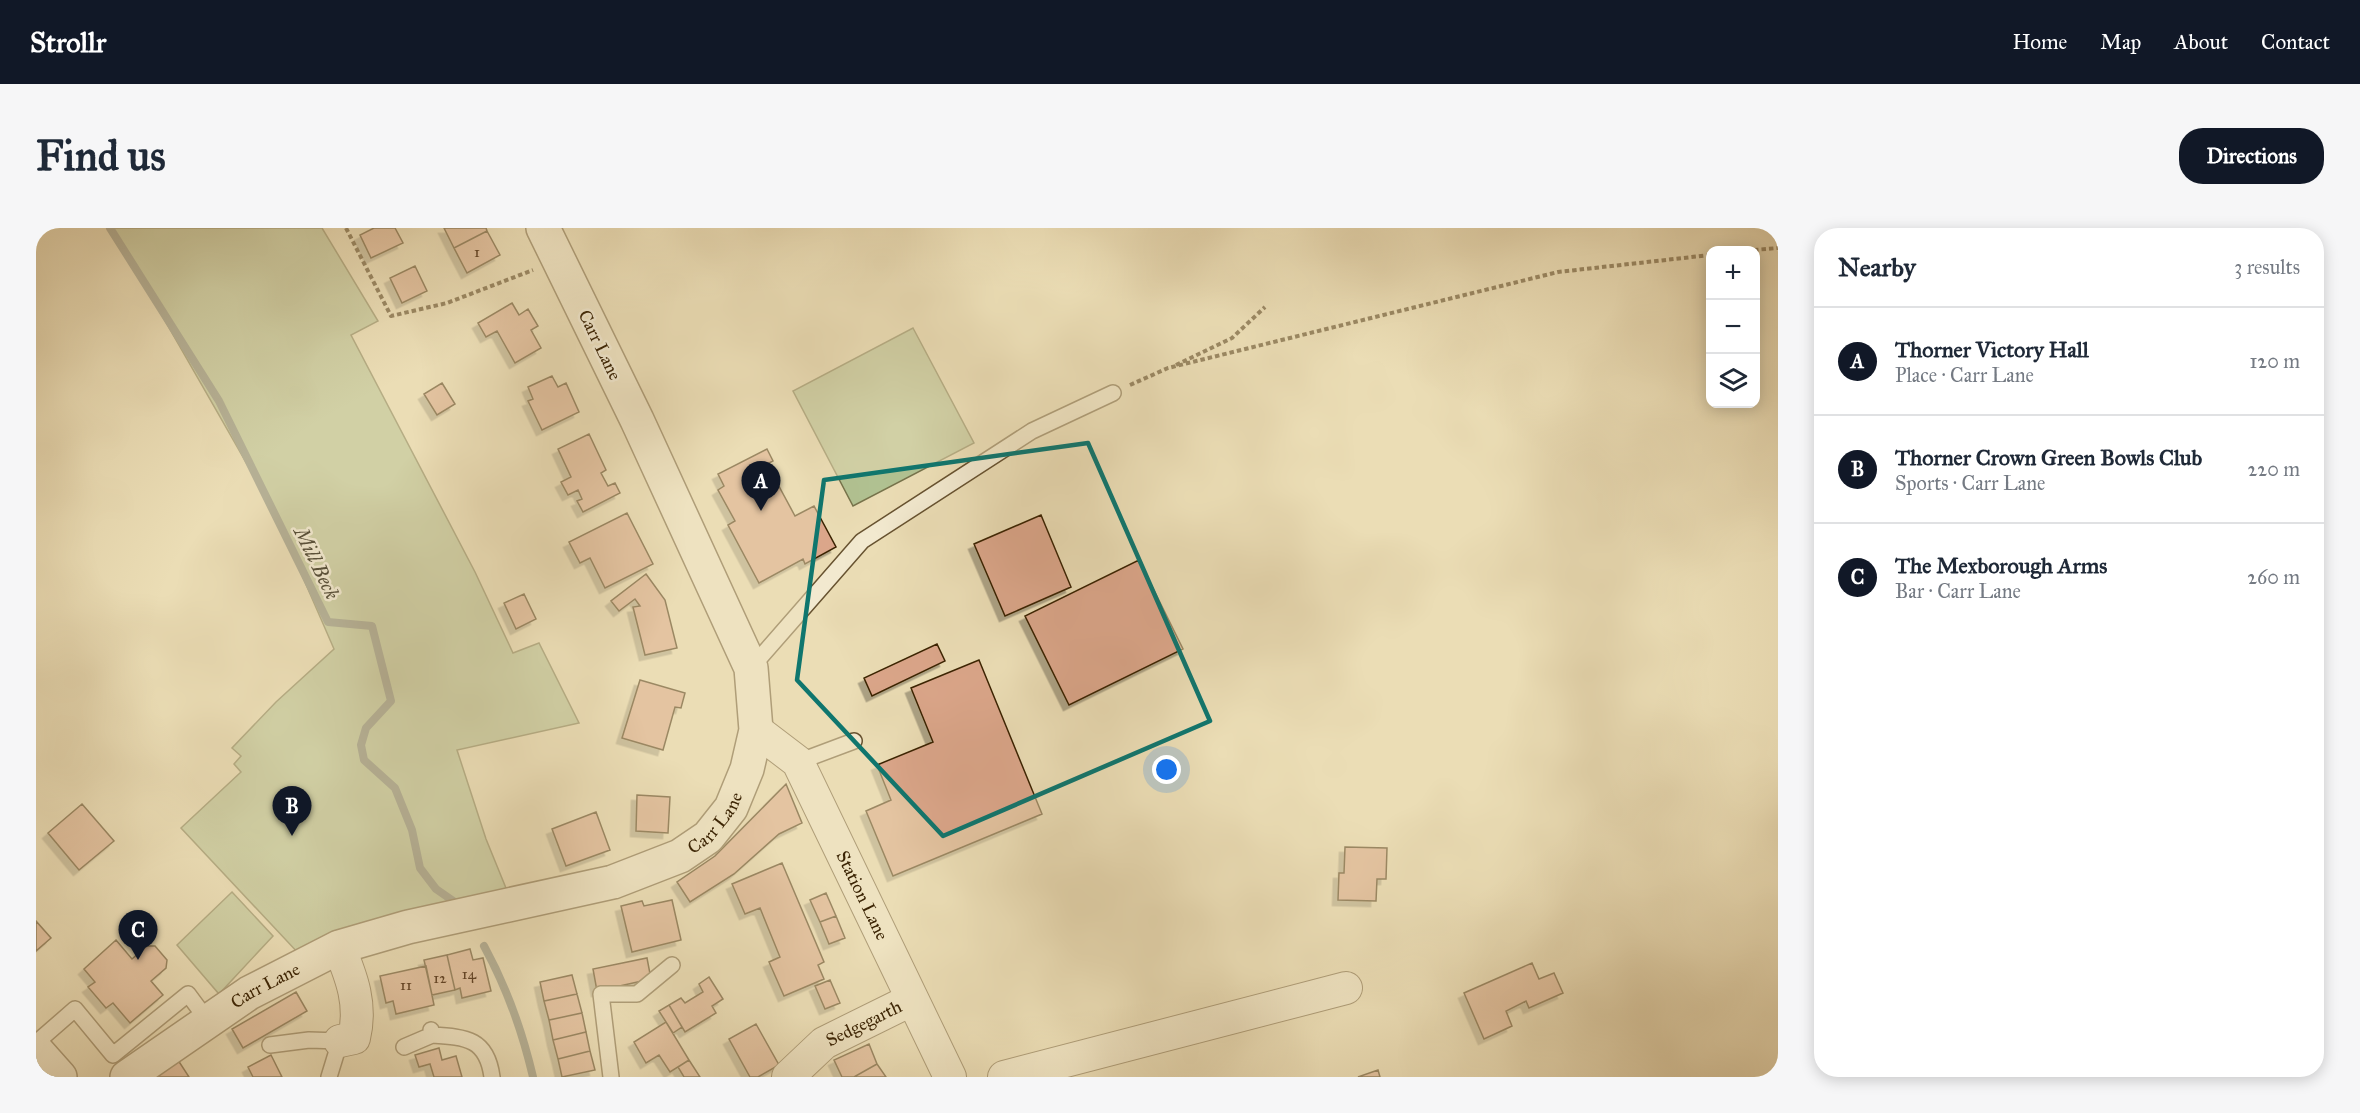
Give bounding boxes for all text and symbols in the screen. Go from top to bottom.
text: Strollr [30,25,106,60]
text: Home [2012,29,2067,55]
text: Map [2100,29,2141,55]
text: About [2174,29,2228,55]
text: Contact [2261,29,2330,55]
button: Directions [2179,128,2324,184]
text: Find us [36,130,166,182]
house number: 1 [474,243,480,261]
map controls [1706,246,1760,408]
button: + [1706,246,1760,300]
text: Nearby [1838,251,1916,283]
text: 3 results [2234,255,2300,279]
button: − [1706,300,1760,354]
street label: Carr Lane [574,306,626,384]
text: Thorner Victory Hall [1895,336,2089,363]
text: A [1851,349,1864,373]
text: 120 m [2249,349,2300,373]
button: layers [1706,354,1760,408]
text: Place · Carr Lane [1895,363,2034,387]
text: Thorner Crown Green Bowls Club [1895,444,2202,471]
text: B [1851,457,1864,481]
text: 220 m [2248,457,2300,481]
pin: A [742,462,780,511]
text: Sports · Carr Lane [1895,471,2045,495]
water label: Mill Beck [288,521,345,603]
text: The Mexborough Arms [1895,552,2107,579]
text: C [1851,565,1864,589]
text: 260 m [2247,565,2300,589]
text: Bar · Carr Lane [1895,579,2021,603]
your location [1152,755,1181,784]
pin: B [272,786,312,836]
street label: Carr Lane [683,789,747,859]
street label: Station Lane [832,847,893,944]
pin: C [118,910,158,960]
street label: Carr Lane [226,958,304,1013]
house number: 14 [462,965,477,983]
house number: 12 [433,969,447,987]
house number: 11 [400,976,412,994]
street label: Sedgegarth [822,995,905,1051]

